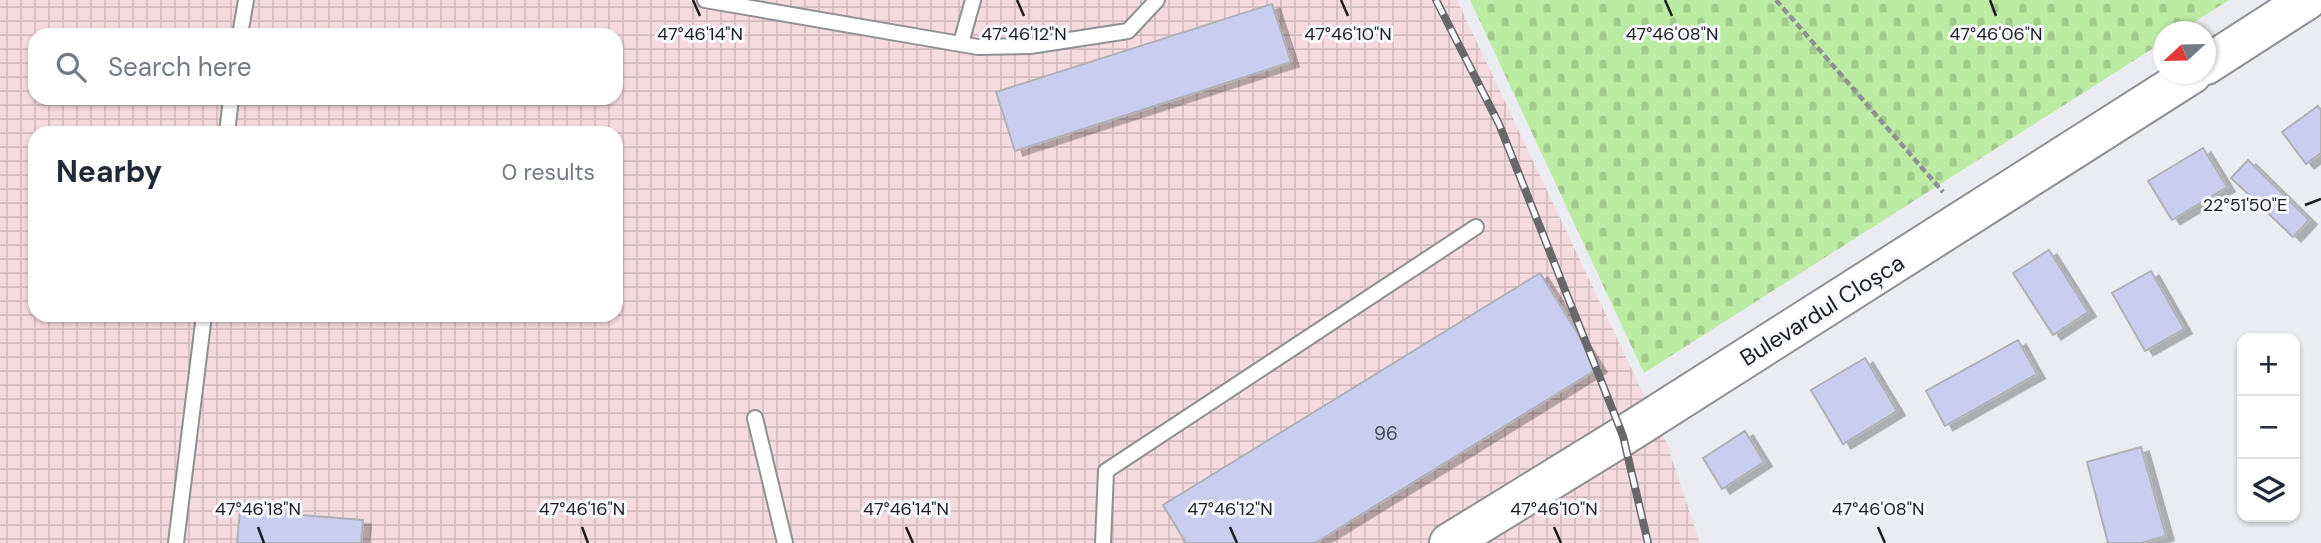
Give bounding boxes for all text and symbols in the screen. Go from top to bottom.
north arrow [2153,21,2216,84]
text: 47°46'14"N [657,22,743,46]
text: 47°46'12"N [981,22,1067,46]
text: 47°46'10"N [1304,22,1392,46]
text: 47°46'08"N [1626,22,1718,46]
text: 47°46'06"N [1949,22,2043,46]
search box [28,28,623,105]
icon: search [52,48,90,86]
text: Search here [108,50,251,84]
text: Nearby [56,152,162,191]
text: 0 results [502,157,595,187]
text: 22°51'50"E [2203,193,2287,217]
street label: Bulevardul Cloșca [1734,247,1910,373]
map controls [2237,333,2300,522]
button: + [2237,333,2300,396]
button: − [2237,396,2300,459]
house number: 96 [1374,421,1398,446]
button: layers [2237,459,2300,522]
text: 47°46'18"N [215,497,301,521]
text: 47°46'16"N [539,497,625,521]
text: 47°46'14"N [863,497,949,521]
text: 47°46'12"N [1187,497,1273,521]
text: 47°46'10"N [1510,497,1598,521]
text: 47°46'08"N [1832,497,1924,521]

